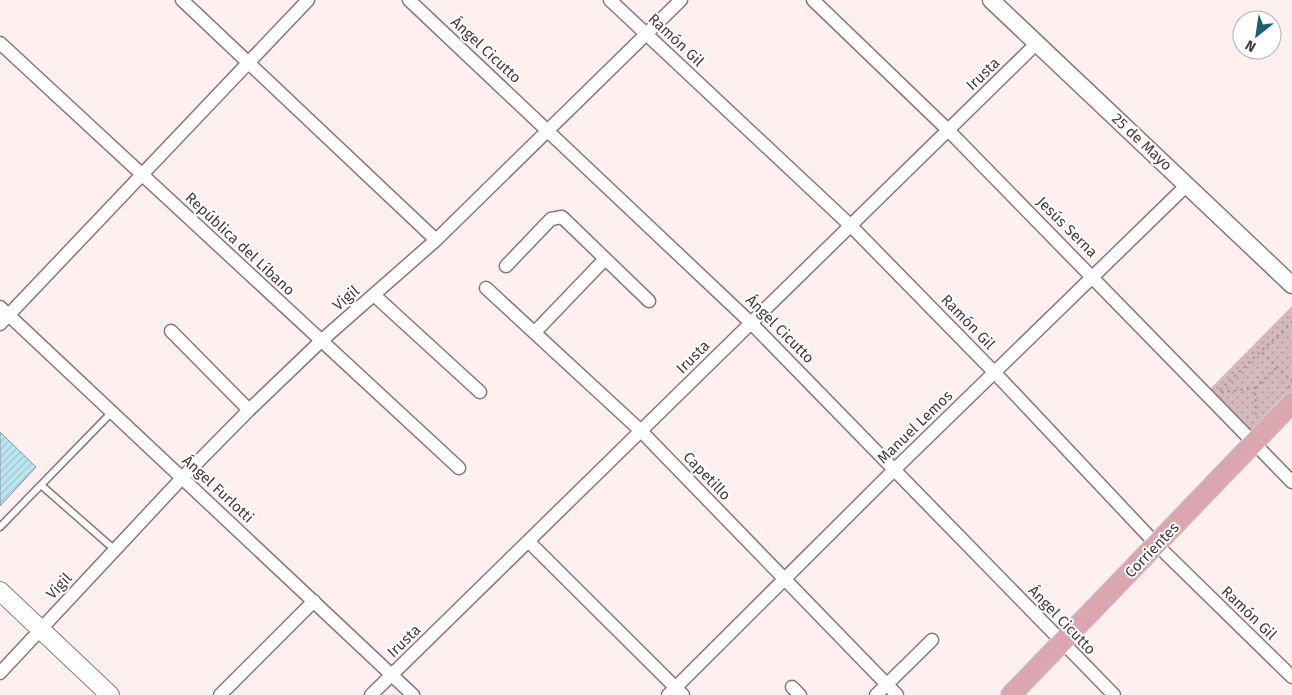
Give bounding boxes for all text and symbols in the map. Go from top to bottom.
street label: Ramón Gil [644,10,708,71]
north arrow [1232,10,1282,60]
street label: Ángel Cicutto [447,13,525,87]
text: N [1242,36,1259,56]
street label: Irusta [963,54,1003,94]
street label: 25 de Mayo [1108,110,1176,174]
street label: República del Líbano [182,189,298,299]
street label: Jesús Serna [1033,193,1101,261]
street label: Vigil [329,281,363,314]
street label: Ángel Cicutto [742,291,818,367]
street label: Ramón Gil [937,291,999,354]
street label: Irusta [673,337,713,377]
street label: Manuel Lemos [874,387,956,467]
street label: Capetillo [679,448,735,504]
street label: Ángel Furlotti [179,451,257,527]
street label: Corrientes [1121,519,1183,581]
street label: Vigil [43,569,76,603]
street label: Ángel Cicutto [1025,582,1099,658]
street label: Ramón Gil [1218,582,1281,644]
street label: Irusta [384,621,424,661]

